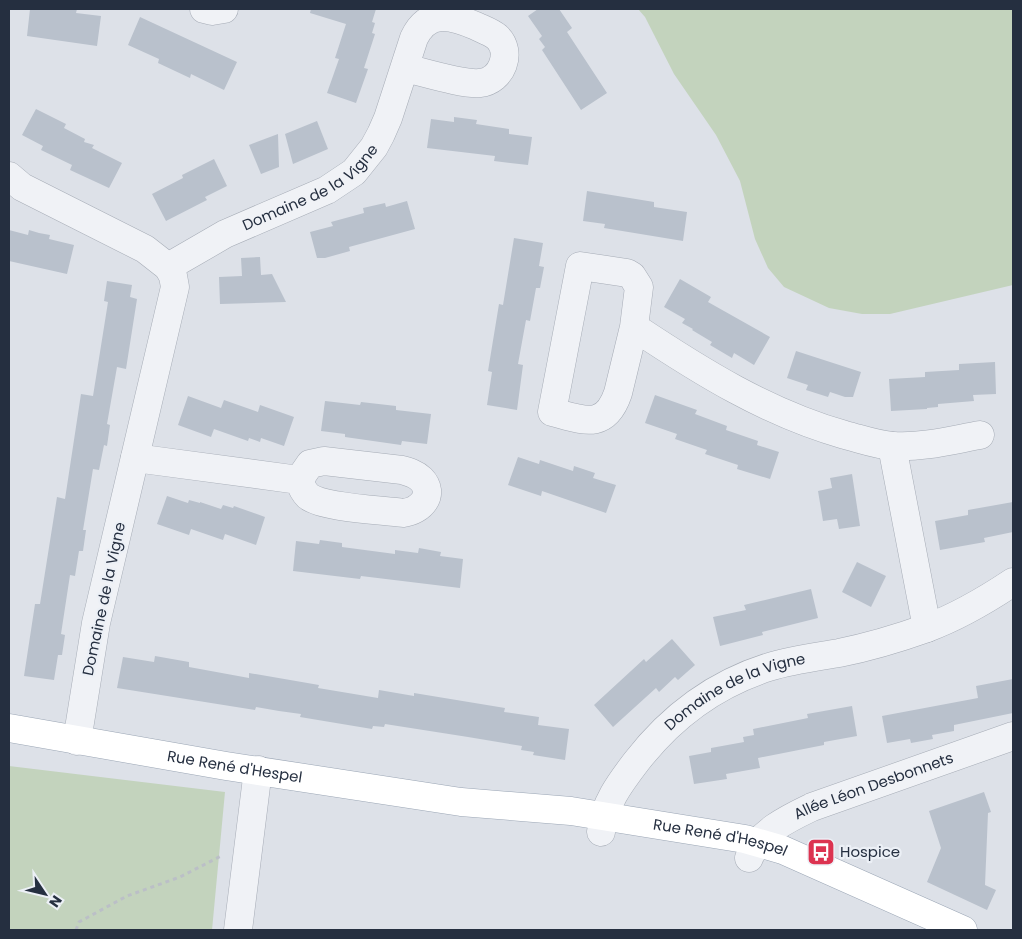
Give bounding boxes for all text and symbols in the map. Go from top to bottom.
street label: Domaine de la Vigne [239,139,382,235]
street label: Domaine de la Vigne [77,520,130,678]
street label: Domaine de la Vigne [660,648,807,735]
street label: Rue René d'Hespel [166,745,304,788]
street label: Allée Léon Desbonnets [790,747,956,824]
street label: Rue René d'Hespel [652,813,791,861]
bus stop icon: Hospice [806,837,836,867]
place label: Hospice [840,841,900,862]
north arrow [20,869,70,919]
text: N [44,891,67,912]

